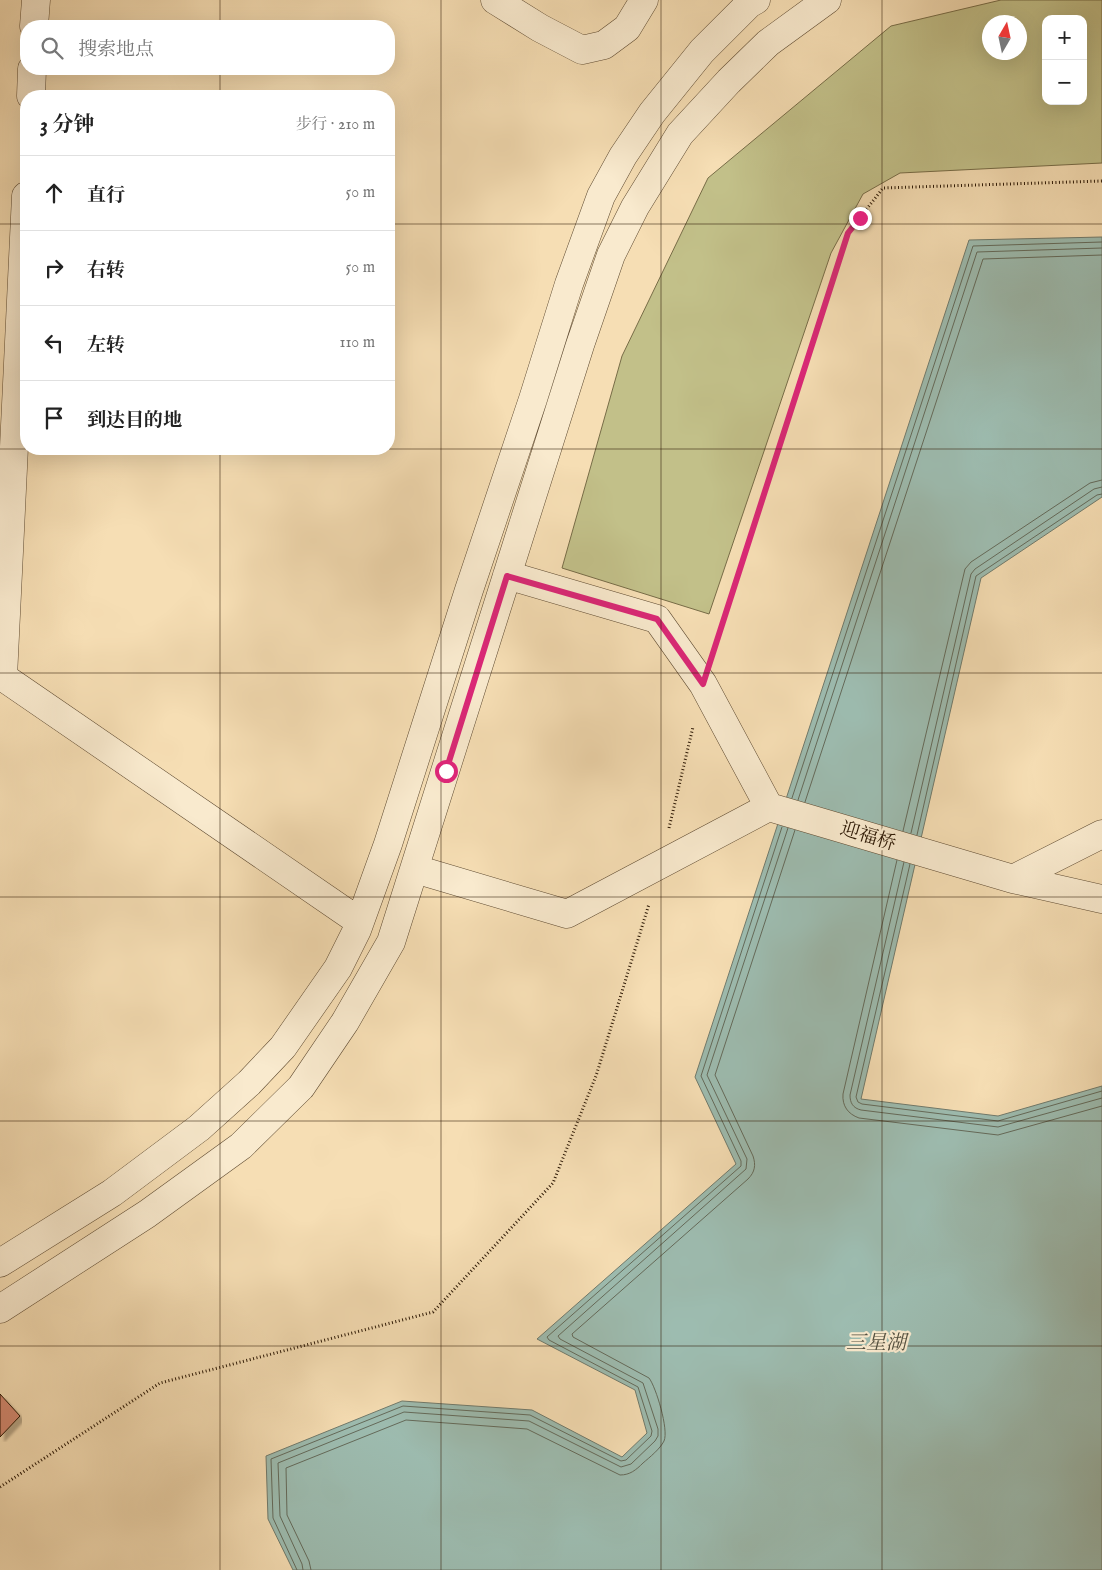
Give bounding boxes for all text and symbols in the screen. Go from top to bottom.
north arrow [982,15,1027,60]
map controls [1042,15,1087,105]
button: + [1042,15,1087,60]
search box [20,20,395,75]
icon: search [38,34,66,62]
text: 搜索地点 [78,38,154,62]
button: − [1042,60,1087,105]
text: 3 分钟 [40,112,94,139]
text: 步行 · 210 m [295,115,375,135]
icon: ahead [40,179,68,207]
text: 50 m [346,183,375,203]
text: 直行 [87,184,125,208]
route end [849,207,872,230]
icon: right [40,254,68,282]
text: 50 m [346,258,375,278]
text: 右转 [87,259,125,283]
icon: left [40,329,68,357]
text: 110 m [339,333,375,353]
text: 左转 [87,334,125,358]
icon: arrive [40,404,68,432]
text: 到达目的地 [87,409,182,433]
route start [435,760,458,783]
street label: 迎福桥 [837,817,899,857]
water label: 三星湖 [846,1331,909,1356]

